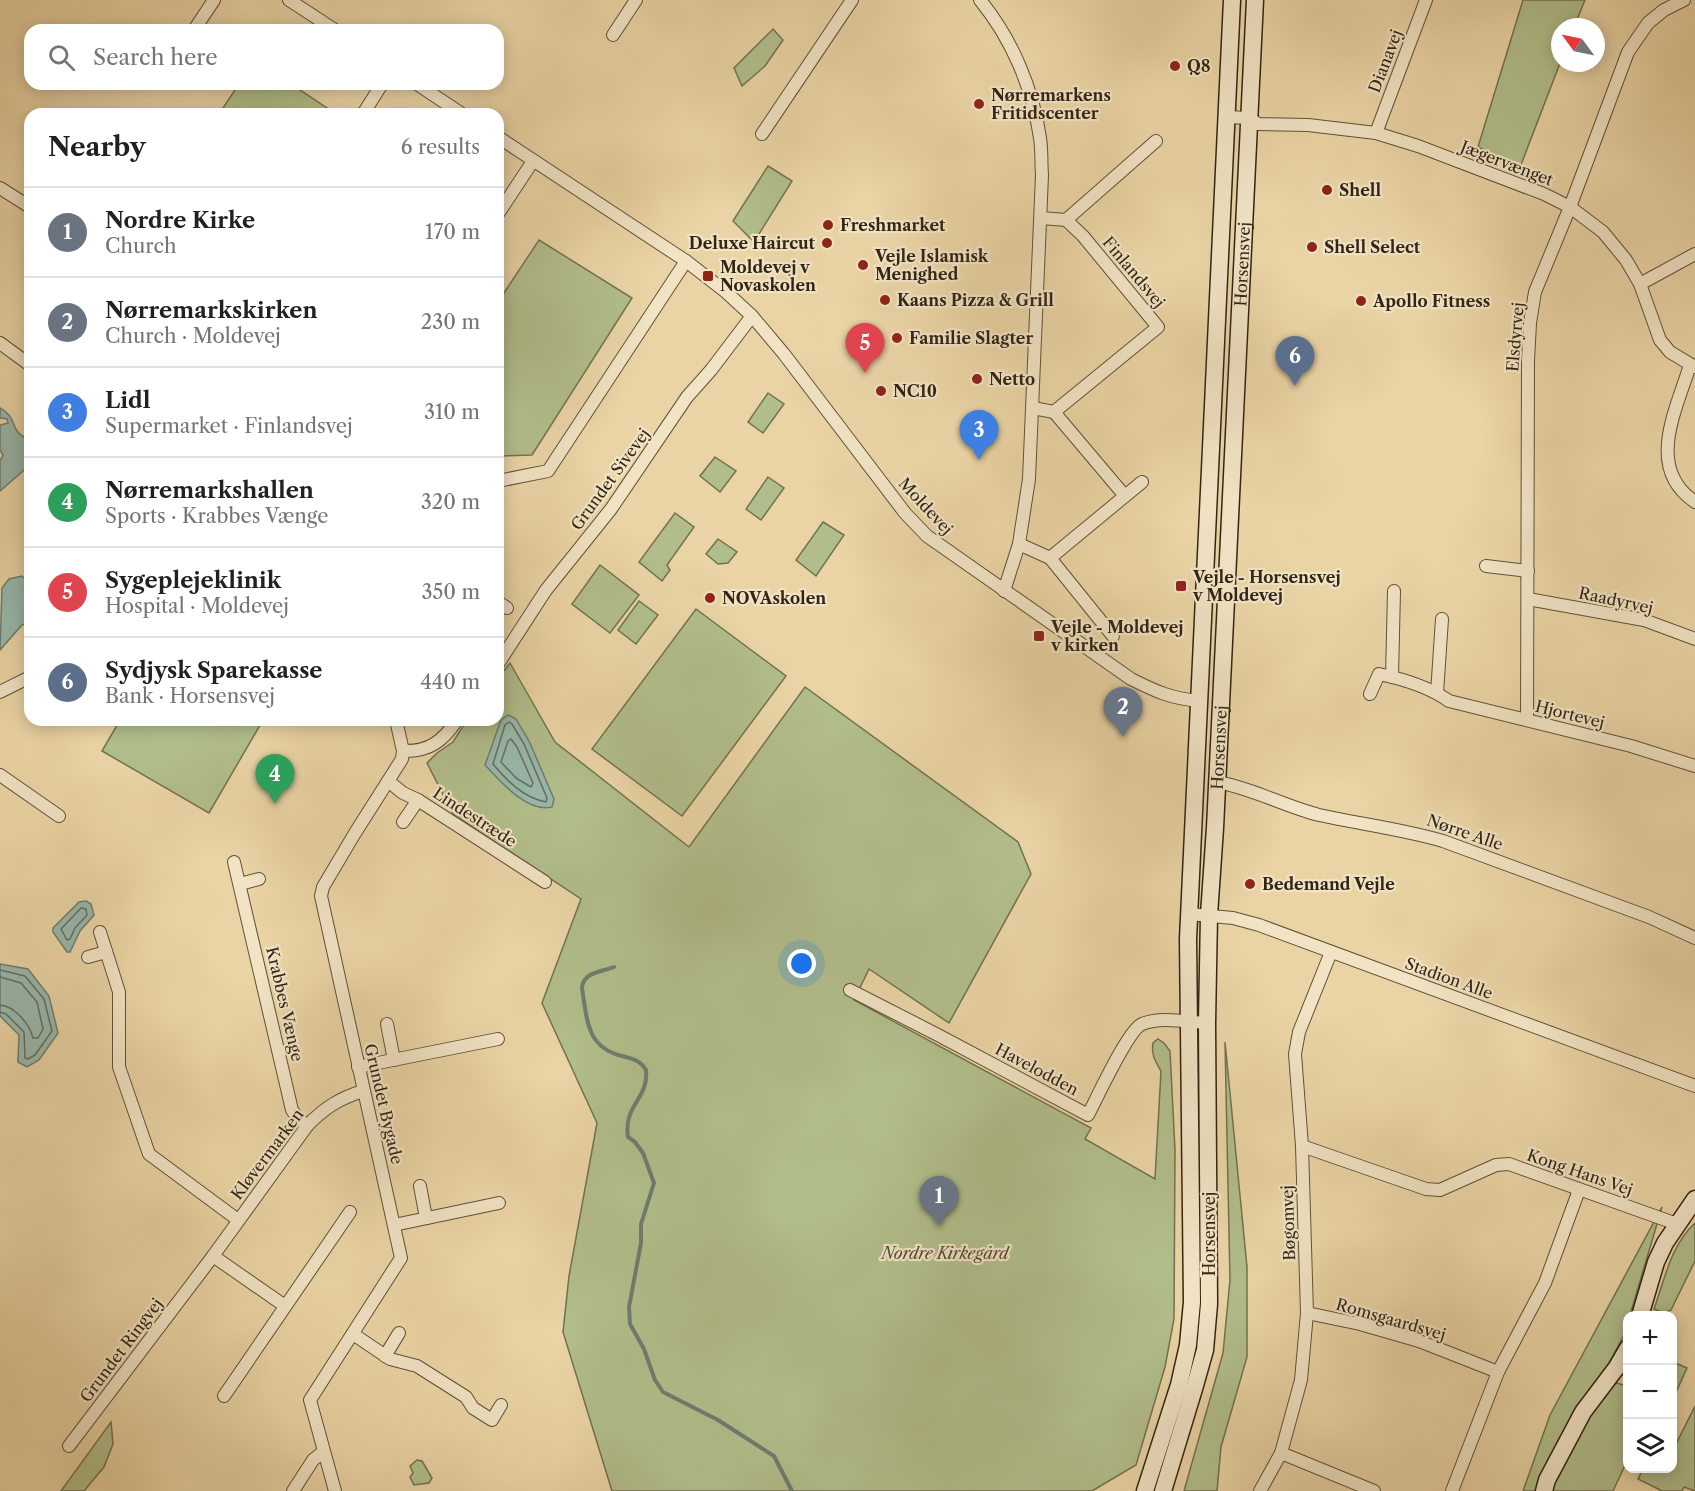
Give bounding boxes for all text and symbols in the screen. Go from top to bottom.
north arrow [1551,18,1605,72]
search box [24,24,504,90]
street label: Dianavej [1364,27,1406,95]
icon: search [45,41,78,74]
text: Search here [93,44,218,71]
place label: Q8 [1187,56,1211,76]
marker: Q8 [1168,59,1182,73]
place label: Nørremarkens Fritidscenter [991,85,1111,123]
marker: Nørremarkens Fritidscenter [972,97,986,111]
text: Nearby [48,131,146,163]
text: 6 results [401,135,480,159]
street label: Jægervænget [1455,135,1556,190]
place label: Shell [1339,180,1381,200]
marker: Shell [1320,183,1334,197]
text: Nordre Kirke [105,207,255,234]
place label: Freshmarket [840,215,946,235]
marker: Freshmarket [821,218,835,232]
text: 1 [63,220,72,244]
text: 170 m [425,220,480,244]
street label: Horsensvej [1230,222,1254,307]
street label: Finlandsvej [1098,232,1170,312]
place label: Deluxe Haircut [689,233,816,253]
text: Church [105,234,176,258]
marker: Deluxe Haircut [820,236,834,250]
place label: Shell Select [1324,237,1421,257]
marker: Shell Select [1305,240,1319,254]
place label: Vejle Islamisk Menighed [874,246,989,284]
place label: Moldevej v Novaskolen [720,257,816,295]
marker: Vejle Islamisk Menighed [856,258,870,272]
marker: Moldevej v Novaskolen [701,269,715,283]
place label: Kaans Pizza & Grill [897,290,1054,310]
place label: Apollo Fitness [1372,291,1490,311]
marker: Kaans Pizza & Grill [878,293,892,307]
marker: Apollo Fitness [1354,294,1368,308]
text: Nørremarkskirken [105,297,318,324]
street label: Elsdyrvej [1502,301,1528,373]
text: 2 [62,310,73,334]
text: 230 m [421,310,480,334]
text: Church · Moldevej [105,324,281,348]
pin: 5 [846,324,884,373]
place label: Familie Slagter [909,328,1033,348]
marker: Familie Slagter [890,331,904,345]
pin: 6 [1276,336,1314,386]
place label: Netto [989,369,1035,389]
marker: Netto [970,372,984,386]
place label: NC10 [893,381,937,401]
marker: NC10 [874,384,888,398]
text: Lidl [105,387,150,414]
text: 3 [62,400,73,424]
text: 310 m [424,400,480,424]
pin: 3 [960,410,998,460]
text: Supermarket · Finlandsvej [105,414,353,438]
street label: Grundet Sivevej [566,424,654,534]
street label: Moldevej [895,473,957,539]
text: Nørremarkshallen [105,477,314,504]
text: 4 [62,490,73,514]
text: 320 m [421,490,480,514]
text: Sports · Krabbes Vænge [105,504,329,528]
text: Sygeplejeklinik [105,567,281,594]
place label: Vejle - Horsensvej v Moldevej [1192,567,1341,605]
marker: Vejle - Horsensvej v Moldevej [1174,579,1188,593]
text: 5 [62,580,73,604]
text: 350 m [422,580,480,604]
street label: Raadyrvej [1577,582,1655,618]
place label: NOVAskolen [722,588,826,608]
marker: NOVAskolen [703,591,717,605]
text: Hospital · Moldevej [105,594,289,618]
place label: Vejle - Moldevej v kirken [1050,617,1183,655]
marker: Vejle - Moldevej v kirken [1032,629,1046,643]
text: Sydjysk Sparekasse [105,657,323,684]
text: 6 [62,670,73,694]
text: 440 m [420,670,480,694]
text: Bank · Horsensvej [105,684,275,708]
pin: 2 [1104,688,1142,737]
street label: Hjortevej [1533,696,1607,732]
street label: Horsensvej [1207,705,1231,790]
pin: 4 [256,754,294,804]
street label: Lindestræde [430,783,520,851]
street label: Nørre Alle [1424,810,1506,854]
place label: Bedemand Vejle [1262,874,1395,894]
marker: Bedemand Vejle [1243,877,1257,891]
street label: Krabbes Vænge [262,945,308,1063]
your location [787,949,816,978]
street label: Stadion Alle [1402,953,1496,1003]
street label: Havelodden [992,1039,1082,1099]
street label: Grundet Bygade [360,1042,408,1166]
street label: Kløvermarken [226,1105,308,1203]
street label: Kong Hans Vej [1524,1145,1636,1199]
pin: 1 [920,1176,958,1226]
street label: Bøgomvej [1277,1185,1299,1261]
street label: Horsensvej [1199,1192,1219,1276]
park label: Nordre Kirkegård [879,1243,1010,1263]
street label: Grundet Ringvej [75,1294,167,1406]
street label: Romsgaardsvej [1334,1294,1448,1344]
map controls [1623,1311,1677,1473]
button: + [1623,1311,1677,1365]
button: − [1623,1365,1677,1419]
button: layers [1623,1419,1677,1473]

